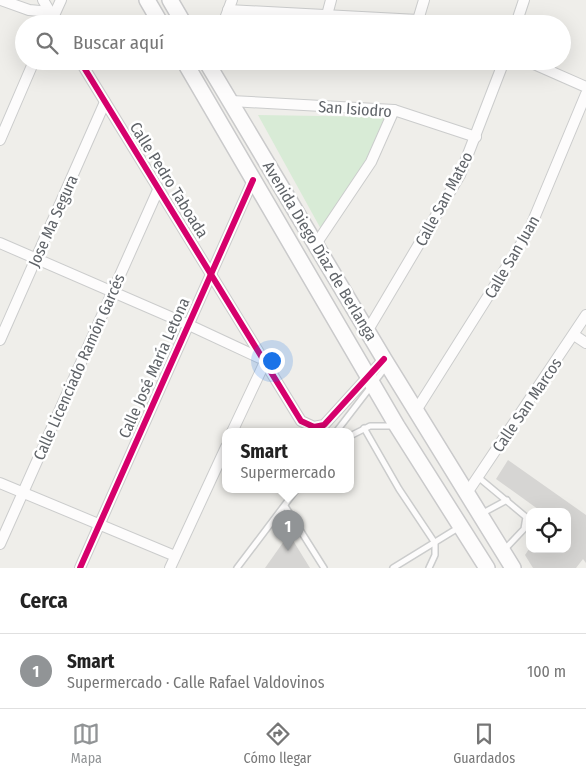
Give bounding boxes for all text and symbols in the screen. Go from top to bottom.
search box [15,15,571,70]
icon: search [33,29,61,57]
text: Buscar aquí [73,31,164,54]
street label: San Isiodro [318,97,392,121]
street label: Calle Pedro Taboada [126,119,212,241]
street label: Calle San Mateo [411,149,477,249]
street label: Avenida Diego Díaz de Berlanga [259,158,381,344]
street label: Jose Ma Segura [24,172,82,270]
street label: Calle San Juan [481,212,543,302]
street label: Calle Licenciado Ramón Garcés [29,271,129,463]
street label: Calle José María Letona [114,295,194,441]
your location [259,348,285,374]
street label: Calle San Marcos [488,354,566,456]
popup [222,428,354,493]
text: Smart [240,440,288,463]
text: Supermercado [240,463,336,482]
map controls [526,508,571,553]
button: locate [526,508,571,553]
pin: 1 [272,510,304,551]
text: Cerca [20,588,68,614]
text: Smart [67,650,114,673]
text: 1 [33,662,39,681]
text: 100 m [527,662,566,681]
text: Supermercado · Calle Rafael Valdovinos [67,673,325,692]
tab: Mapa [71,720,102,767]
tab: Cómo llegar [244,720,312,767]
tab: Guardados [453,720,515,767]

